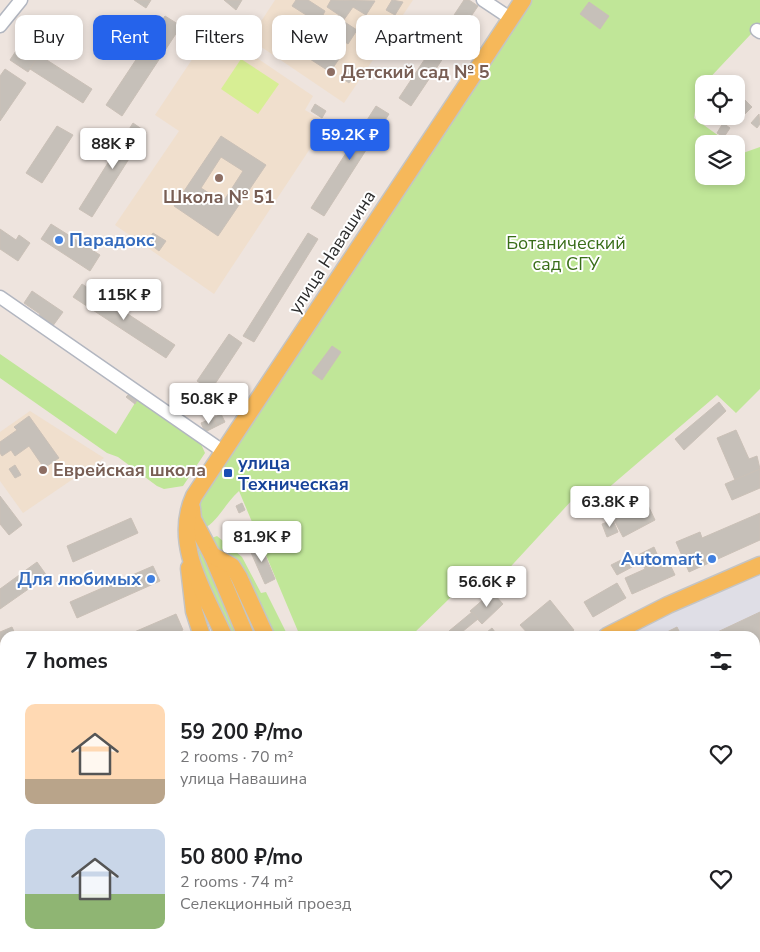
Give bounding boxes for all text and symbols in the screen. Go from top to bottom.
chip: Buy [15,15,83,60]
chip: Rent [93,15,166,60]
chip: Filters [176,15,262,60]
chip: New [272,15,346,60]
chip: Apartment [356,15,480,60]
place label: Детский сад № 5 [341,60,490,84]
marker: Детский сад № 5 [325,66,337,78]
map controls [695,75,745,185]
button: locate [695,75,745,125]
pin: 59.2K ₽ [304,119,396,161]
text: 59.2K ₽ [321,124,379,146]
pin: 88K ₽ [78,128,148,170]
text: 88K ₽ [91,133,135,155]
button: layers [695,135,745,185]
marker: Школа № 51 [213,172,225,184]
place label: Школа № 51 [163,185,275,209]
street label: улица Навашина [283,186,381,318]
place label: Парадокс [69,228,155,252]
park label: Ботанический сад СГУ [506,231,626,276]
marker: Парадокс [53,234,65,246]
pin: 115K ₽ [83,278,165,321]
text: 115K ₽ [97,284,151,306]
pin: 50.8K ₽ [163,382,255,425]
text: 50.8K ₽ [180,388,238,410]
place label: улица Техническая [238,451,349,496]
place label: Еврейская школа [53,458,206,482]
marker: Еврейская школа [37,464,49,476]
marker: улица Техническая [222,467,234,479]
pin: 63.8K ₽ [564,486,656,528]
text: 63.8K ₽ [581,491,639,513]
pin: 81.9K ₽ [216,520,308,563]
text: 81.9K ₽ [233,526,291,548]
place label: Automart [621,547,702,571]
marker: Automart [706,553,718,565]
pin: 56.6K ₽ [441,566,533,608]
place label: Для любимых [18,567,142,591]
text: 56.6K ₽ [458,571,516,593]
marker: Для любимых [145,573,157,585]
text: 7 homes [25,647,108,675]
icon: filters [707,647,735,675]
text: 59 200 ₽/mo [180,718,303,746]
icon: home [65,724,125,784]
icon: heart [707,740,735,768]
text: 2 rooms · 70 m² [180,746,293,768]
text: улица Навашина [180,768,307,790]
text: 50 800 ₽/mo [180,843,303,871]
icon: home [65,849,125,909]
icon: heart [707,865,735,893]
text: 2 rooms · 74 m² [180,871,293,893]
text: Селекционный проезд [180,893,352,915]

